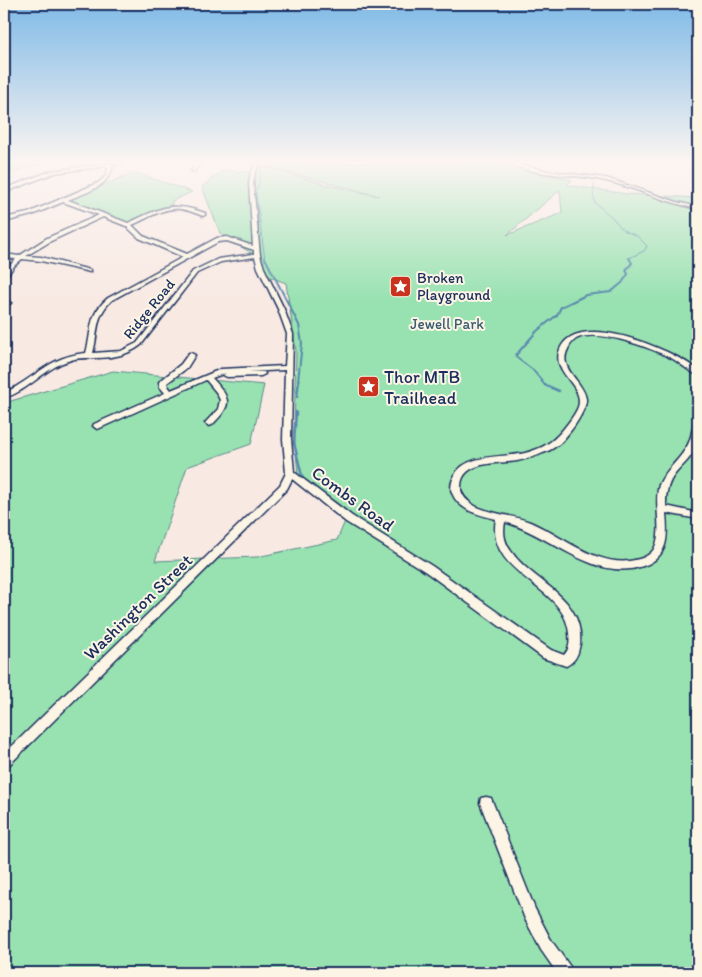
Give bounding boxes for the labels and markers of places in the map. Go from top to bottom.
place label: Broken Playground [417,269,490,304]
place icon: Broken Playground [389,275,413,299]
place label: Thor MTB Trailhead [384,366,460,409]
place icon: Thor MTB Trailhead [356,375,380,399]

